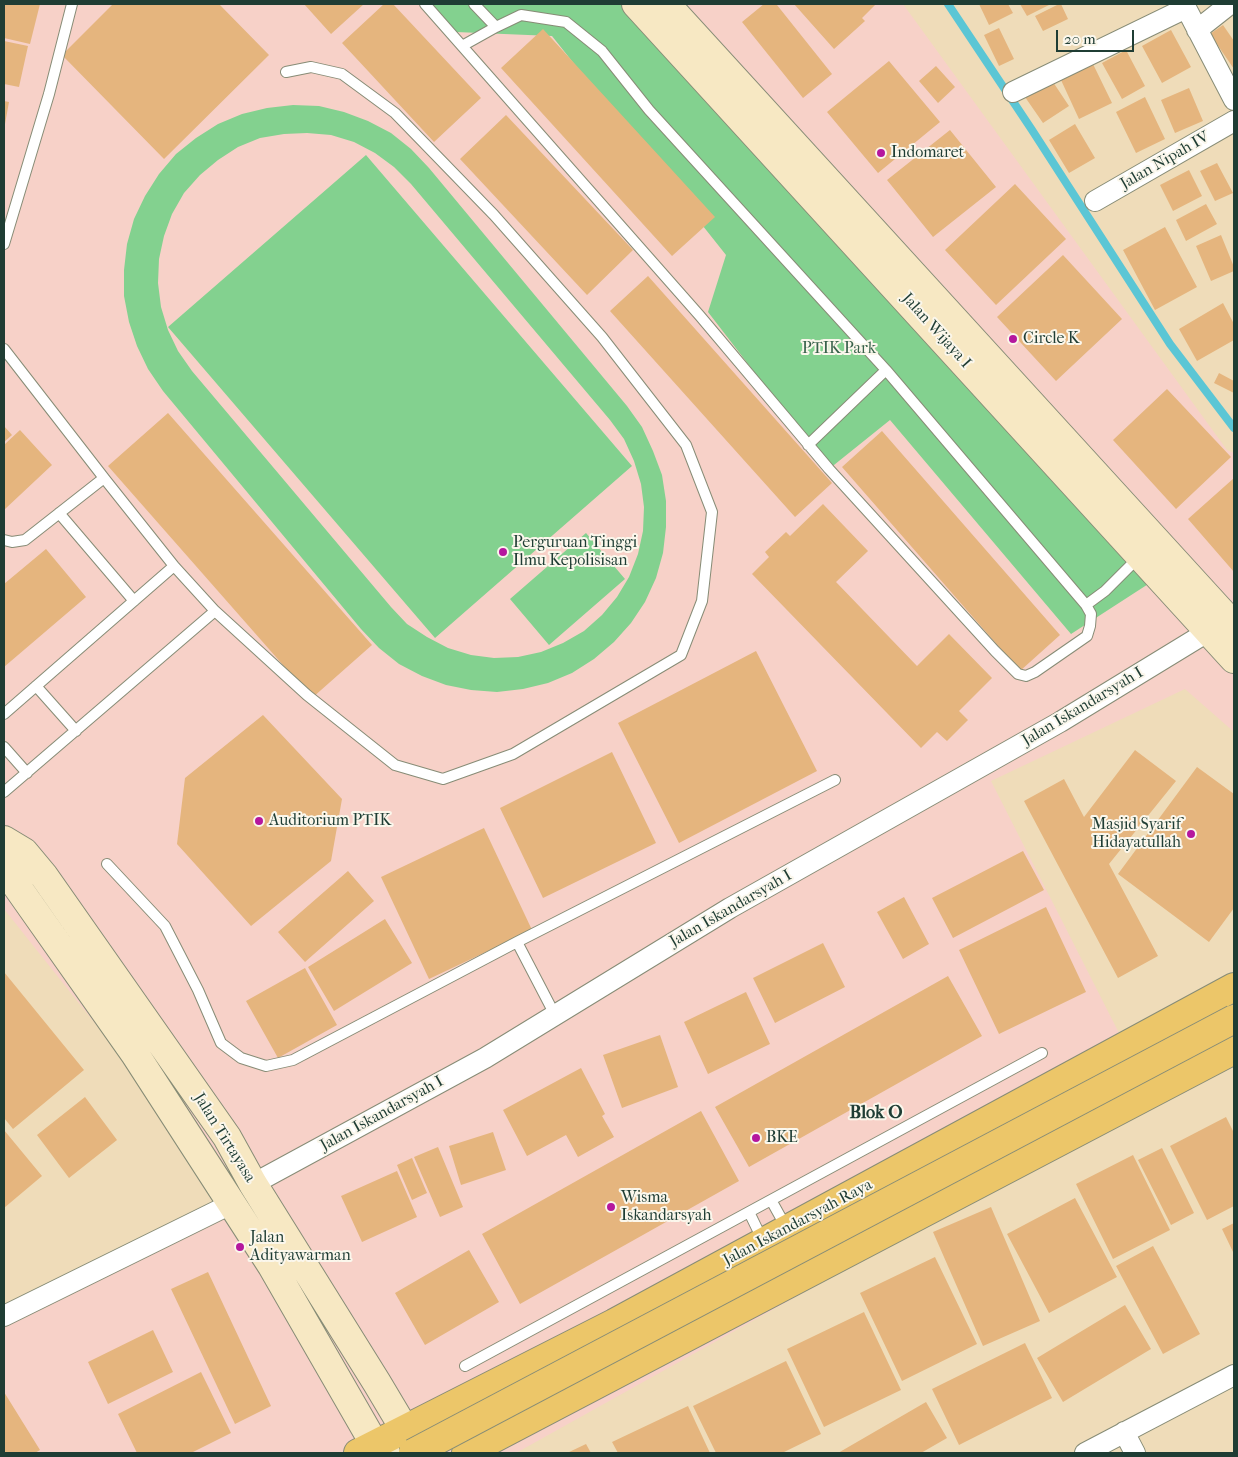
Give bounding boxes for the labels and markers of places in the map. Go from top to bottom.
place label: Indomaret [891,143,964,163]
marker: Indomaret [875,147,887,159]
place label: Circle K [1023,329,1079,349]
marker: Circle K [1007,333,1019,345]
place label: Perguruan Tinggi Ilmu Kepolisisan [513,533,637,571]
marker: Perguruan Tinggi Ilmu Kepolisisan [497,546,509,558]
place label: Auditorium PTIK [269,811,391,831]
marker: Auditorium PTIK [253,815,265,827]
place label: Masjid Syarif Hidayatullah [1092,815,1181,853]
marker: Masjid Syarif Hidayatullah [1185,828,1197,840]
place label: BKE [766,1128,798,1148]
marker: BKE [750,1132,762,1144]
place label: Wisma Iskandarsyah [621,1188,711,1226]
marker: Wisma Iskandarsyah [605,1201,617,1213]
place label: Jalan Adityawarman [250,1228,351,1266]
marker: Jalan Adityawarman [234,1241,246,1253]

